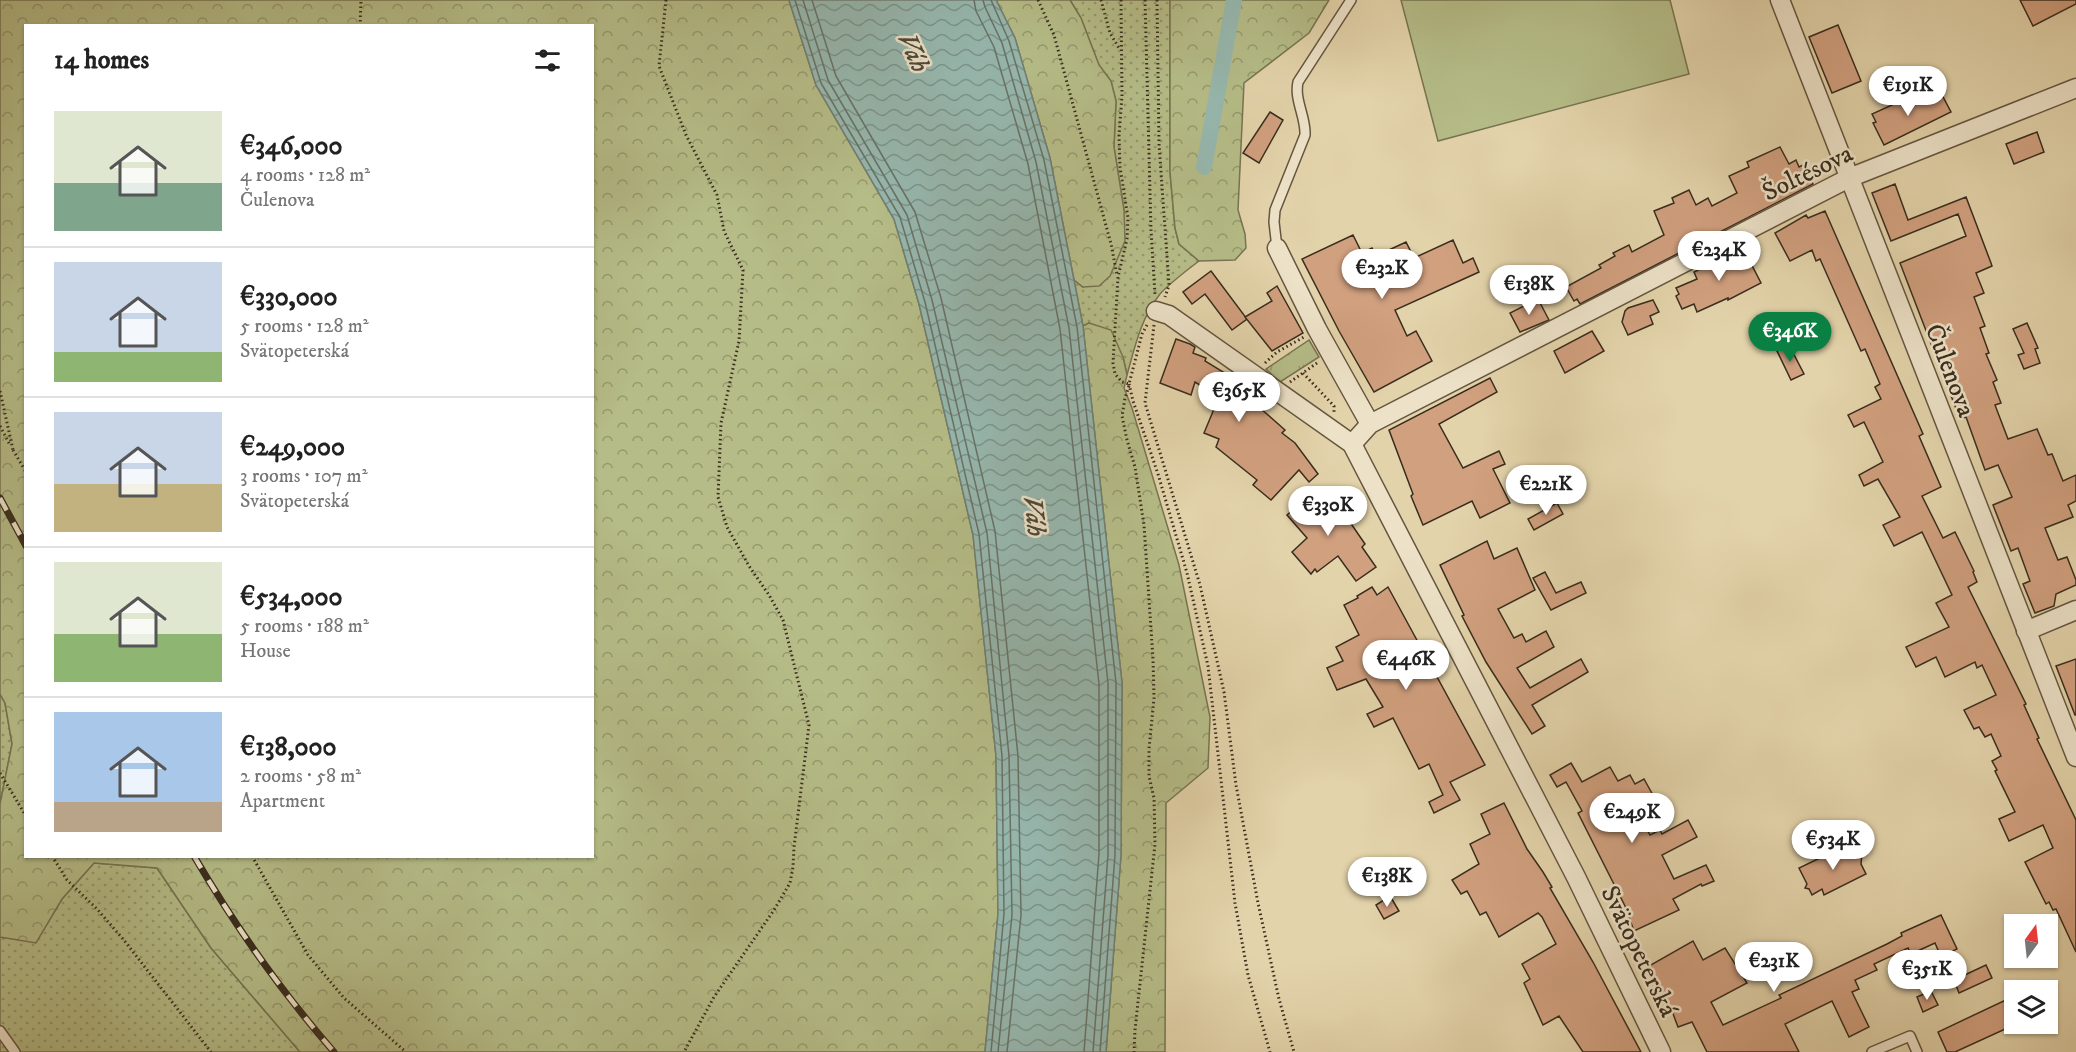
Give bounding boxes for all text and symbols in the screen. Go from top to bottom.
water label: Váh [889,27,937,78]
text: 14 homes [54,44,149,77]
icon: filters [531,44,564,77]
pin: €191K [1866,66,1950,117]
text: €191K [1883,73,1933,98]
text: €346,000 [240,130,342,163]
icon: home [102,135,174,207]
street label: Šoltésova [1756,136,1858,209]
text: 4 rooms · 128 m² [240,163,370,188]
text: Čulenova [240,188,315,213]
pin: €234K [1677,231,1761,282]
text: €234K [1692,238,1746,263]
pin: €232K [1340,249,1424,300]
text: €232K [1356,256,1408,281]
pin: €138K [1487,265,1571,316]
text: €138K [1504,272,1554,297]
text: €330,000 [240,281,338,314]
icon: home [102,286,174,358]
pin: €346K [1748,312,1832,363]
text: 5 rooms · 128 m² [240,314,369,339]
text: €346K [1762,319,1818,344]
street label: Čulenova [1917,319,1983,422]
text: Svätopeterská [240,339,349,364]
pin: €365K [1197,372,1281,423]
text: €365K [1212,379,1266,404]
text: €249,000 [240,431,345,464]
icon: home [102,436,174,508]
text: 3 rooms · 107 m² [240,464,368,489]
pin: €221K [1504,465,1588,516]
text: €221K [1520,472,1572,497]
pin: €330K [1286,486,1370,537]
text: Svätopeterská [240,489,349,514]
text: €330K [1302,493,1354,518]
water label: Váh [1015,494,1053,538]
text: €534,000 [240,581,342,614]
icon: home [102,586,174,658]
text: 5 rooms · 188 m² [240,614,369,639]
text: House [240,639,291,664]
pin: €446K [1364,640,1448,691]
text: €446K [1376,647,1436,672]
text: €138,000 [240,731,336,764]
icon: home [102,736,174,808]
text: 2 rooms · 58 m² [240,764,361,789]
text: Apartment [240,789,325,814]
pin: €249K [1590,793,1674,844]
text: €249K [1603,800,1661,825]
pin: €534K [1791,820,1875,871]
text: €534K [1806,827,1860,852]
pin: €138K [1345,857,1429,908]
text: €138K [1362,864,1412,889]
street label: Svätopeterská [1593,881,1685,1023]
north arrow [2004,914,2058,968]
map controls [2004,914,2058,1034]
pin: €231K [1732,942,1816,993]
text: €231K [1749,949,1799,974]
pin: €351K [1885,950,1969,1001]
text: €351K [1902,957,1952,982]
button: layers [2004,980,2058,1034]

